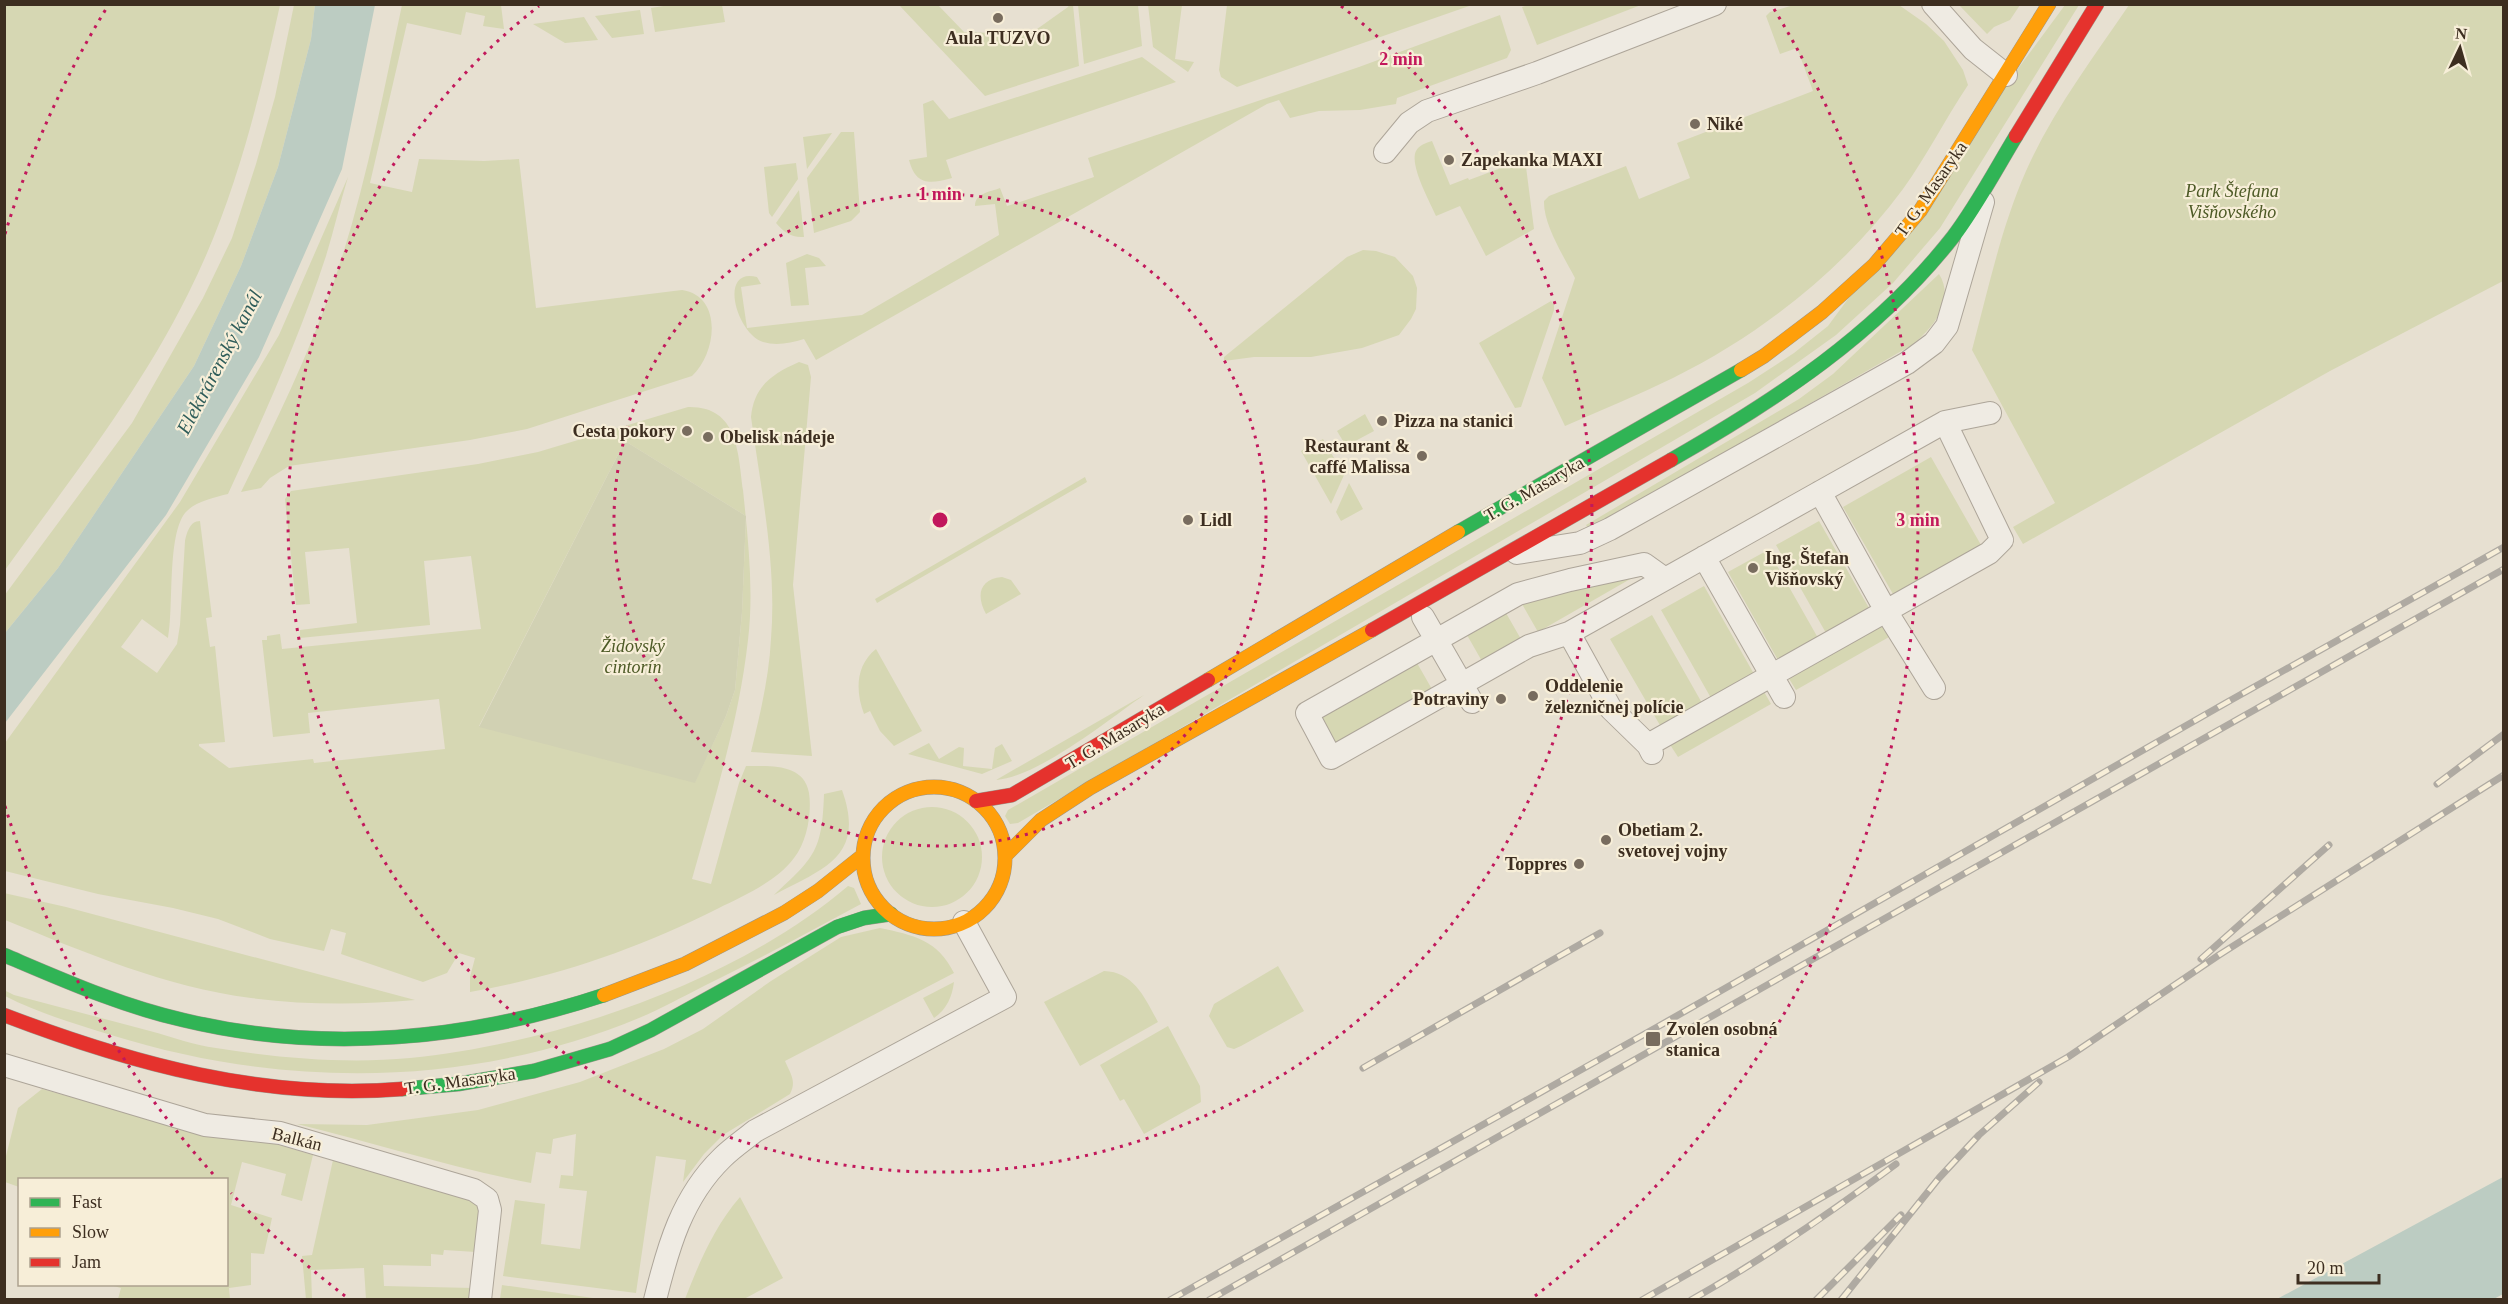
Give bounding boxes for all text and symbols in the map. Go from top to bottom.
marker: Aula TUZVO [991,11,1005,25]
north arrow [2430,18,2490,78]
text: N [2455,25,2468,43]
place label: Aula TUZVO [946,28,1050,48]
text: 2 min [1379,49,1423,69]
place label: Niké [1707,114,1743,134]
marker: Niké [1688,117,1702,131]
street label: T. G. Masaryka [1891,138,1971,240]
place label: Zapekanka MAXI [1461,150,1603,170]
marker: Zapekanka MAXI [1442,153,1456,167]
park label: Park Štefana Višňovského [2184,180,2279,222]
text: 1 min [918,184,962,204]
water label: Elektrárenský kanál [171,286,267,439]
place label: Pizza na stanici [1394,411,1513,431]
marker: Pizza na stanici [1375,414,1389,428]
place label: Cesta pokory [573,421,675,441]
marker: Cesta pokory [680,424,694,438]
place label: Obelisk nádeje [720,427,835,447]
marker: Obelisk nádeje [701,430,715,444]
place label: Restaurant & caffé Malissa [1305,436,1410,477]
marker: Restaurant & caffé Malissa [1415,449,1429,463]
street label: T. G. Masaryka [1481,452,1587,526]
centre of rings [930,510,950,530]
place label: Lidl [1200,510,1232,530]
text: 3 min [1896,510,1940,530]
marker: Lidl [1181,513,1195,527]
place label: Ing. Štefan Višňovský [1765,547,1849,589]
marker: Ing. Štefan Višňovský [1746,561,1760,575]
park label: Židovský cintorín [601,635,665,677]
place label: Oddelenie železničnej polície [1545,676,1683,717]
place label: Potraviny [1413,689,1489,709]
marker: Oddelenie železničnej polície [1526,689,1540,703]
marker: Potraviny [1494,692,1508,706]
street label: T. G. Masaryka [1062,699,1168,773]
place label: Obetiam 2. svetovej vojny [1618,820,1727,861]
marker: Obetiam 2. svetovej vojny [1599,833,1613,847]
place label: Toppres [1505,854,1567,874]
marker: Toppres [1572,857,1586,871]
place label: Zvolen osobná stanica [1666,1019,1778,1060]
marker: Zvolen osobná stanica [1644,1030,1662,1048]
street label: T. G. Masaryka [403,1063,517,1099]
street label: Balkán [270,1123,324,1155]
legend [18,1178,228,1286]
text: Fast [72,1192,102,1212]
text: Slow [72,1222,109,1242]
scale bar [2298,1247,2379,1285]
text: Jam [72,1252,101,1272]
text: 20 m [2307,1258,2344,1278]

